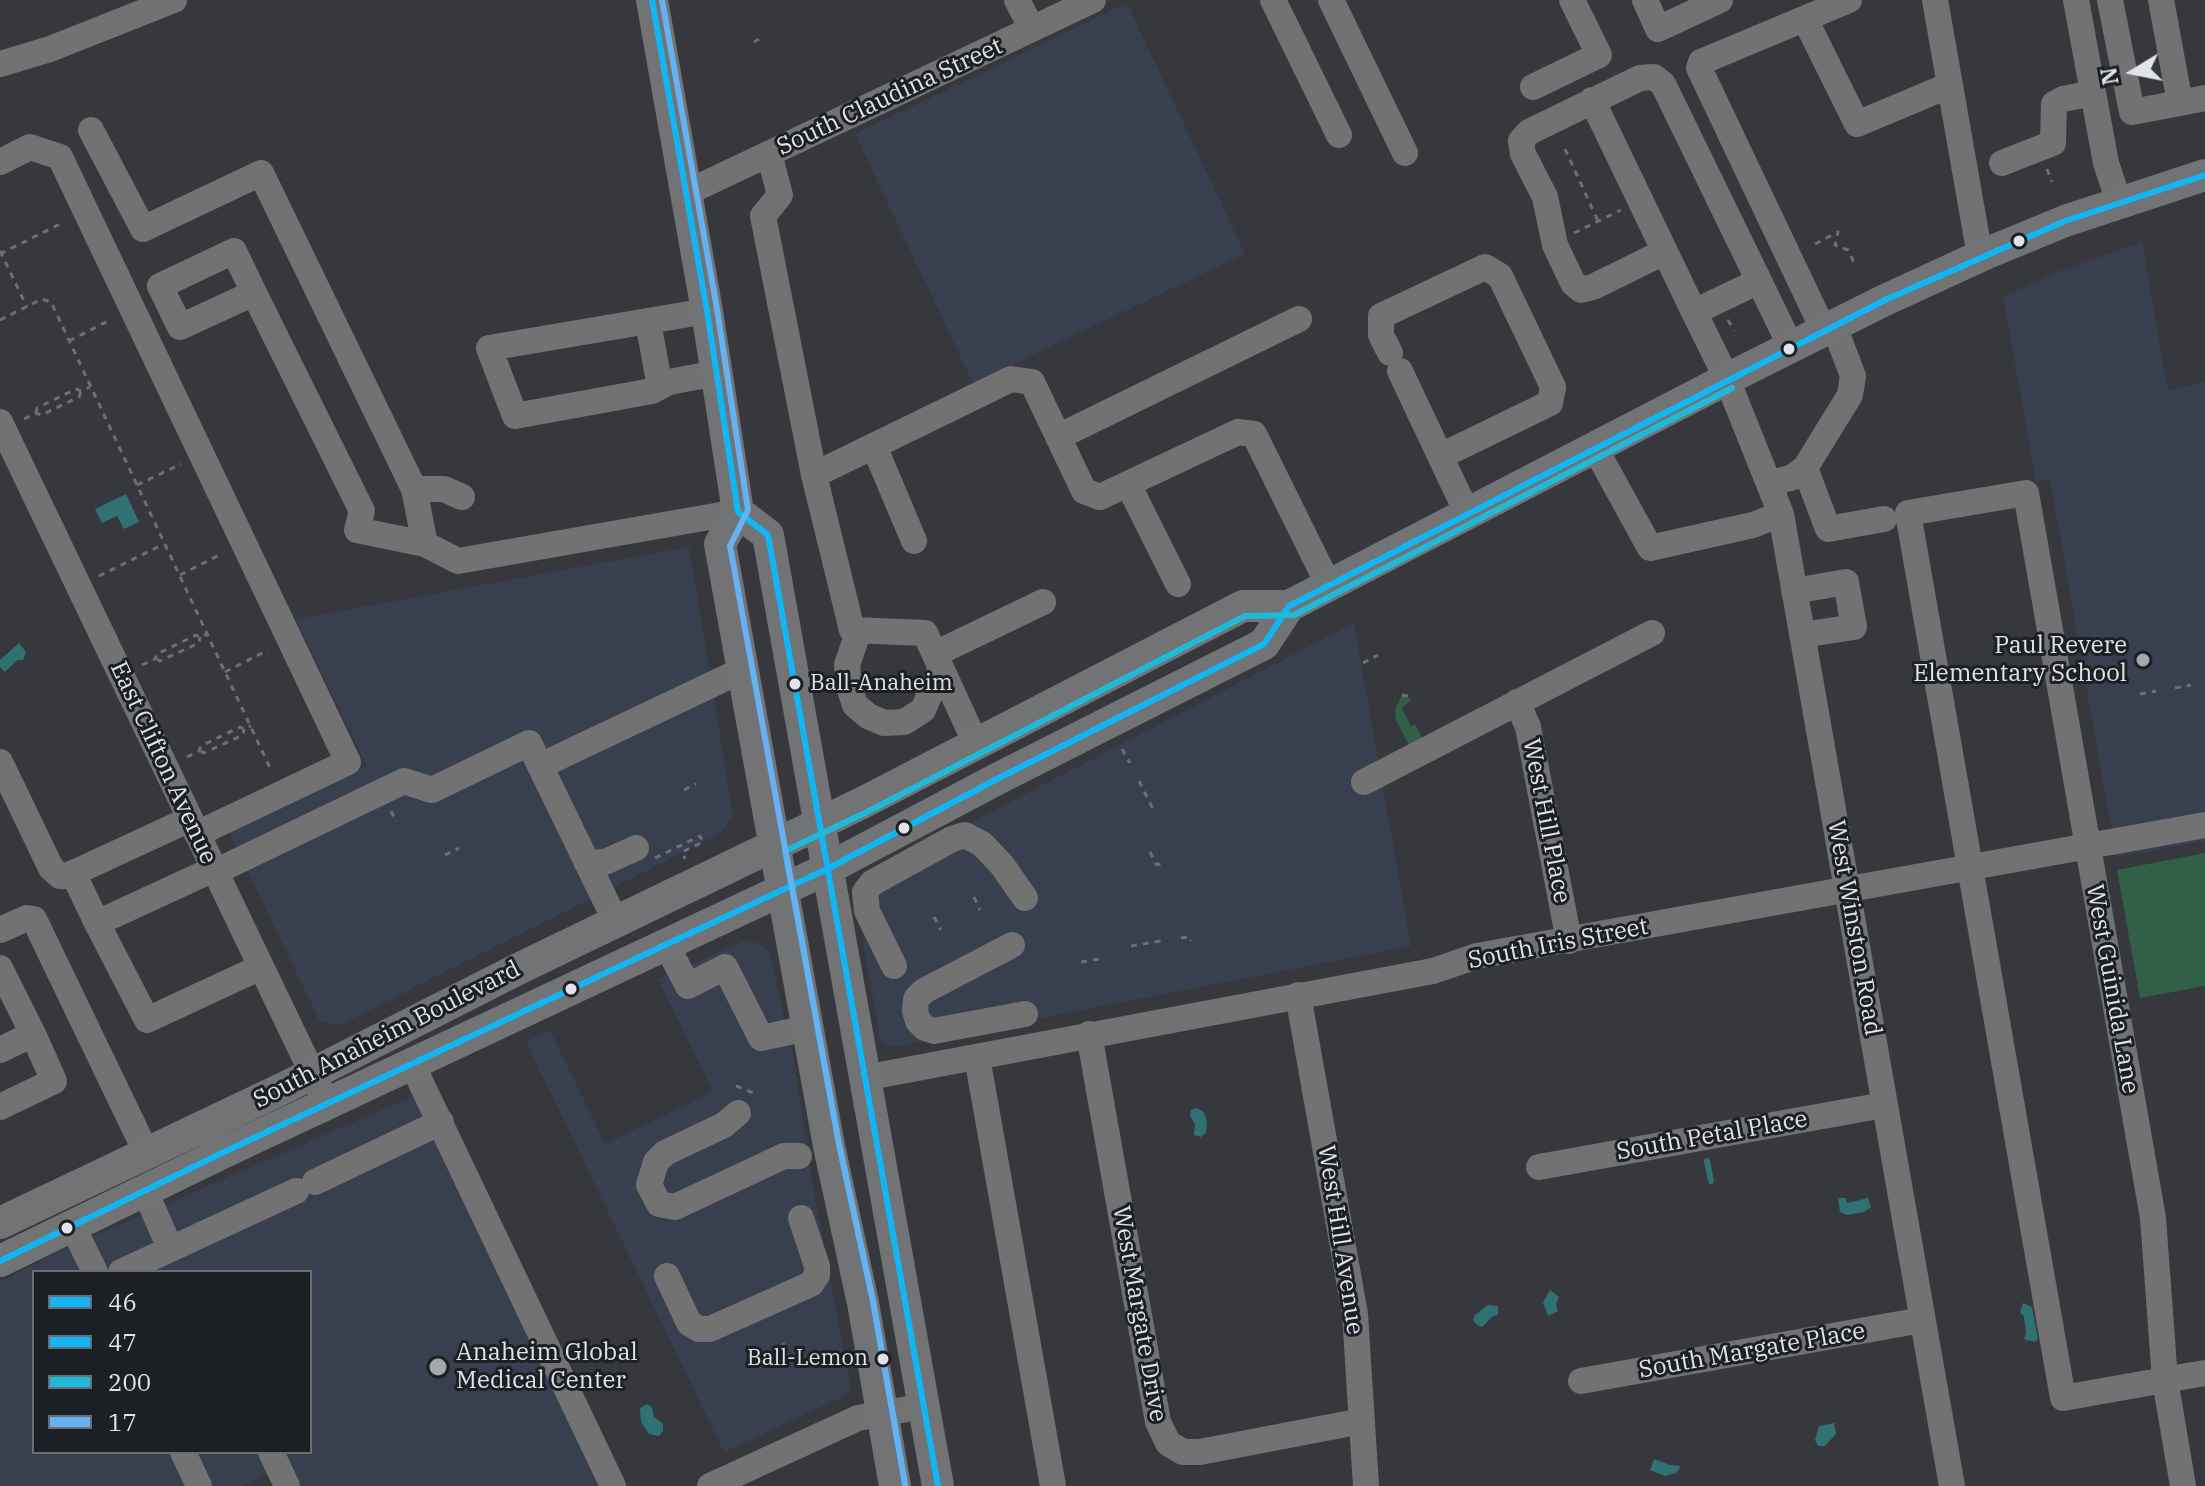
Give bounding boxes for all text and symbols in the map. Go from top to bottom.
street label: South Claudina Street [773,32,1007,162]
north arrow [2093,32,2173,112]
text: N [2093,65,2125,87]
unlabelled marker [2011,233,2027,249]
unlabelled marker [1781,341,1797,357]
place label: Paul Revere Elementary School [1913,632,2127,688]
marker: Paul Revere Elementary School [2134,651,2152,669]
street label: East Clifton Avenue [103,657,223,869]
place label: Ball-Anaheim [810,671,953,697]
marker: Ball-Anaheim [787,676,803,692]
street label: West Hill Place [1516,736,1576,906]
street label: West Winston Road [1821,818,1887,1038]
unlabelled marker [896,820,912,836]
street label: West Guinida Lane [2079,882,2145,1096]
street label: South Iris Street [1466,912,1650,976]
street label: South Anaheim Boulevard [249,955,525,1115]
unlabelled marker [563,981,579,997]
street label: South Petal Place [1614,1105,1810,1167]
street label: West Hill Avenue [1311,1143,1369,1337]
street label: West Margate Drive [1106,1204,1172,1424]
unlabelled marker [59,1220,75,1236]
legend [32,1270,312,1454]
text: 46 [108,1286,137,1318]
street label: South Margate Place [1637,1317,1867,1385]
text: 47 [108,1326,137,1358]
place label: Anaheim Global Medical Center [456,1339,638,1395]
place label: Ball-Lemon [747,1346,868,1372]
marker: Ball-Lemon [875,1351,891,1367]
marker: Anaheim Global Medical Center [427,1356,449,1378]
text: 200 [108,1366,151,1398]
text: 17 [108,1406,137,1438]

